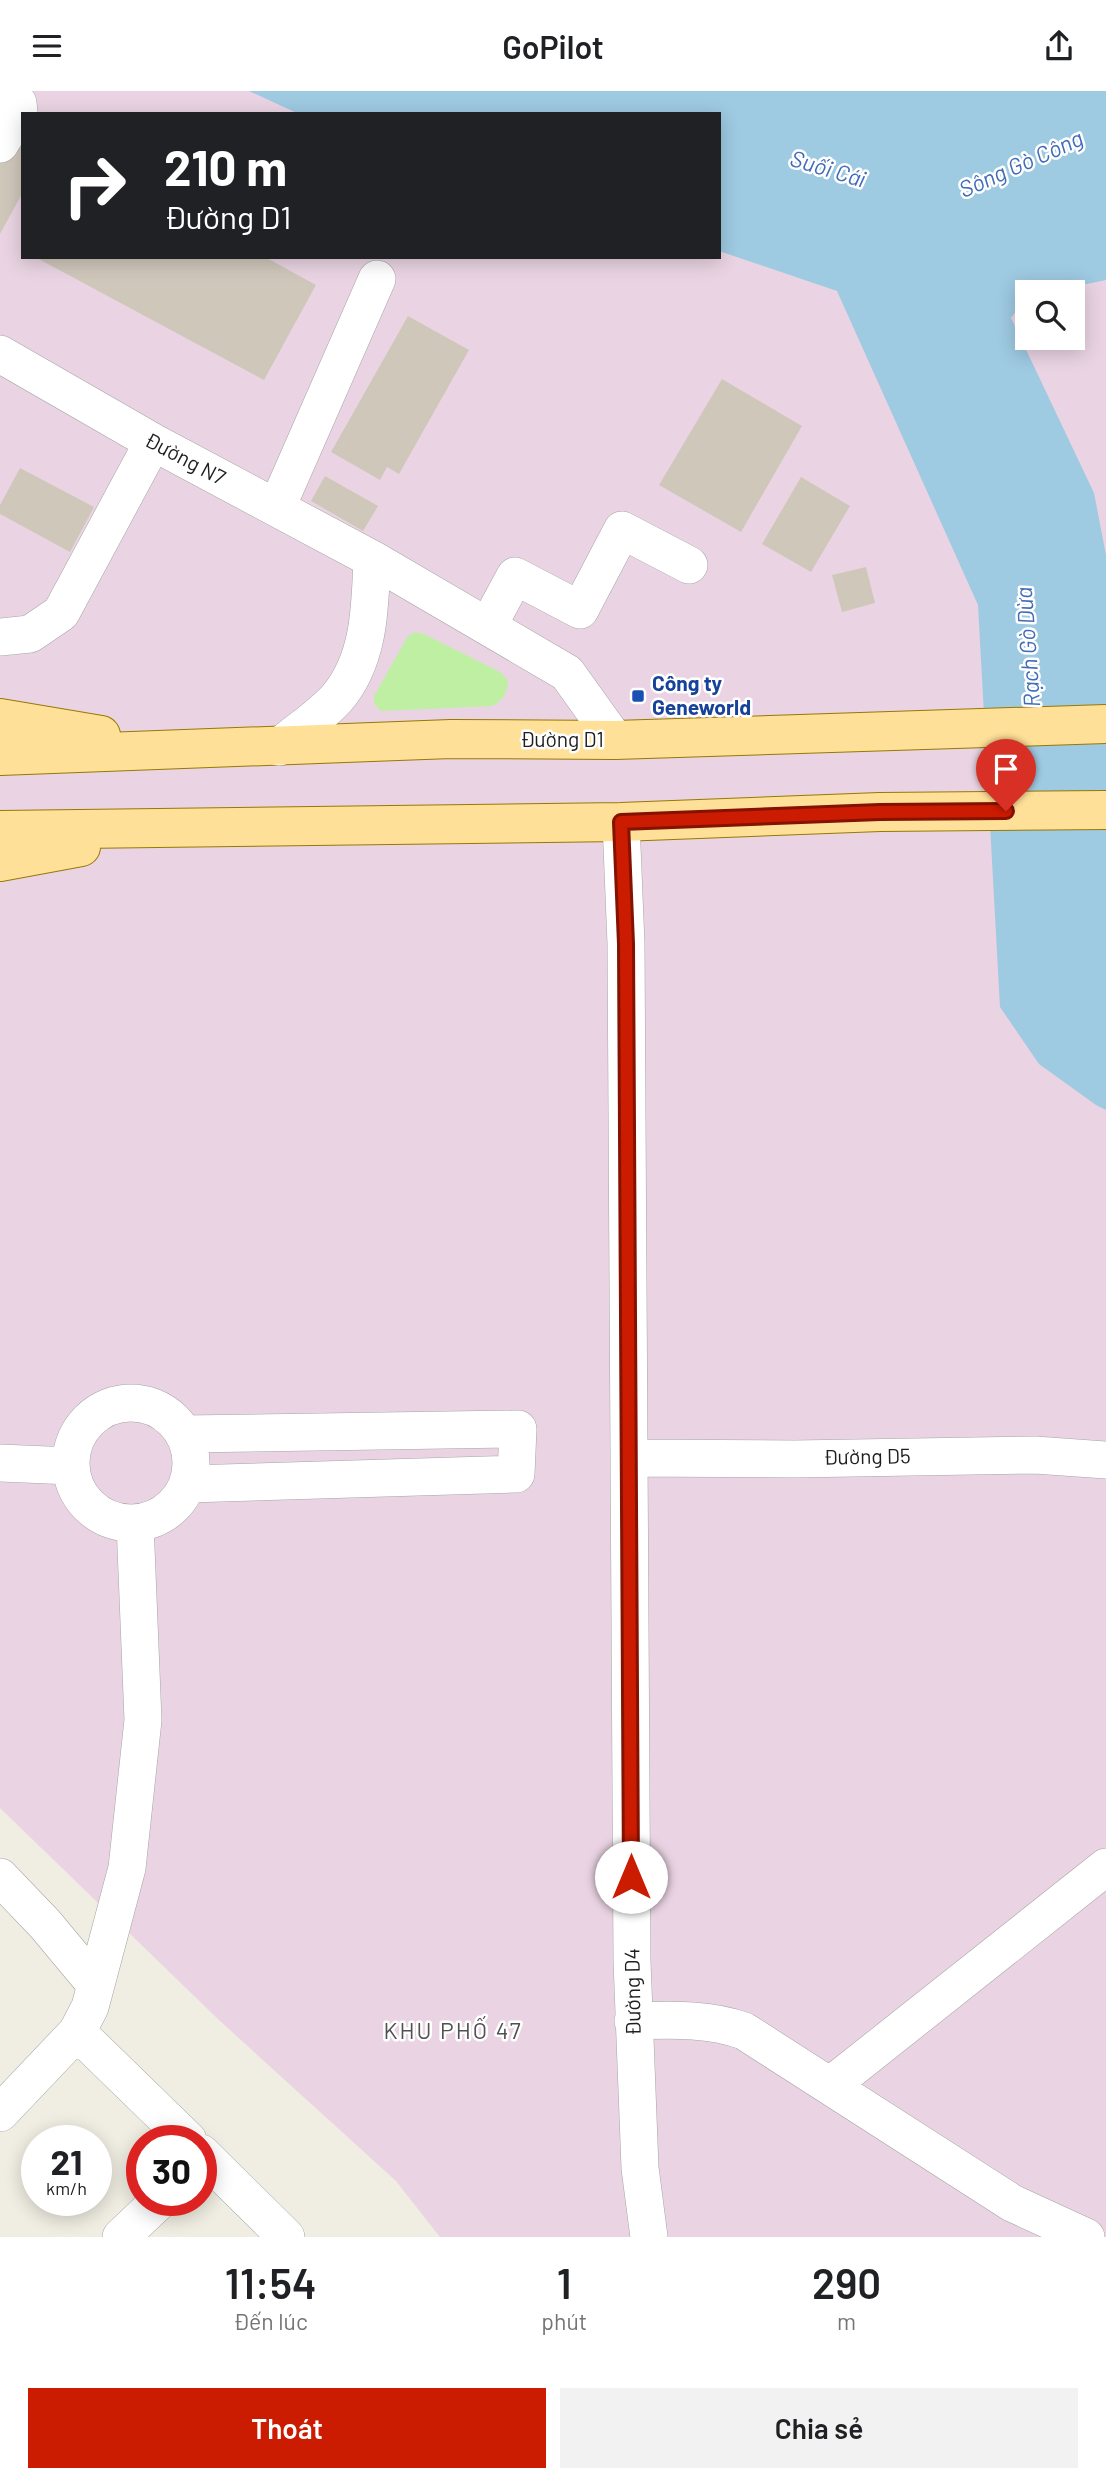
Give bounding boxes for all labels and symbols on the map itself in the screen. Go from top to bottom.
water label: Sông Gò Công [954,123,1087,203]
water label: Suối Cái [787,143,870,193]
street label: Đường N7 [141,426,230,489]
water label: Rạch Gò Dừa [1009,586,1045,708]
place label: Công ty Geneworld [652,670,751,719]
marker: Công ty Geneworld [630,688,646,704]
street label: Đường D1 [520,726,604,751]
pin [976,739,1036,811]
street label: Đường D5 [823,1442,911,1469]
position arrow [594,1840,668,1914]
street label: Đường D4 [618,1948,645,2036]
district label: KHU PHỐ 47 [383,2016,523,2044]
speed limit sign: 30 [126,2125,217,2216]

